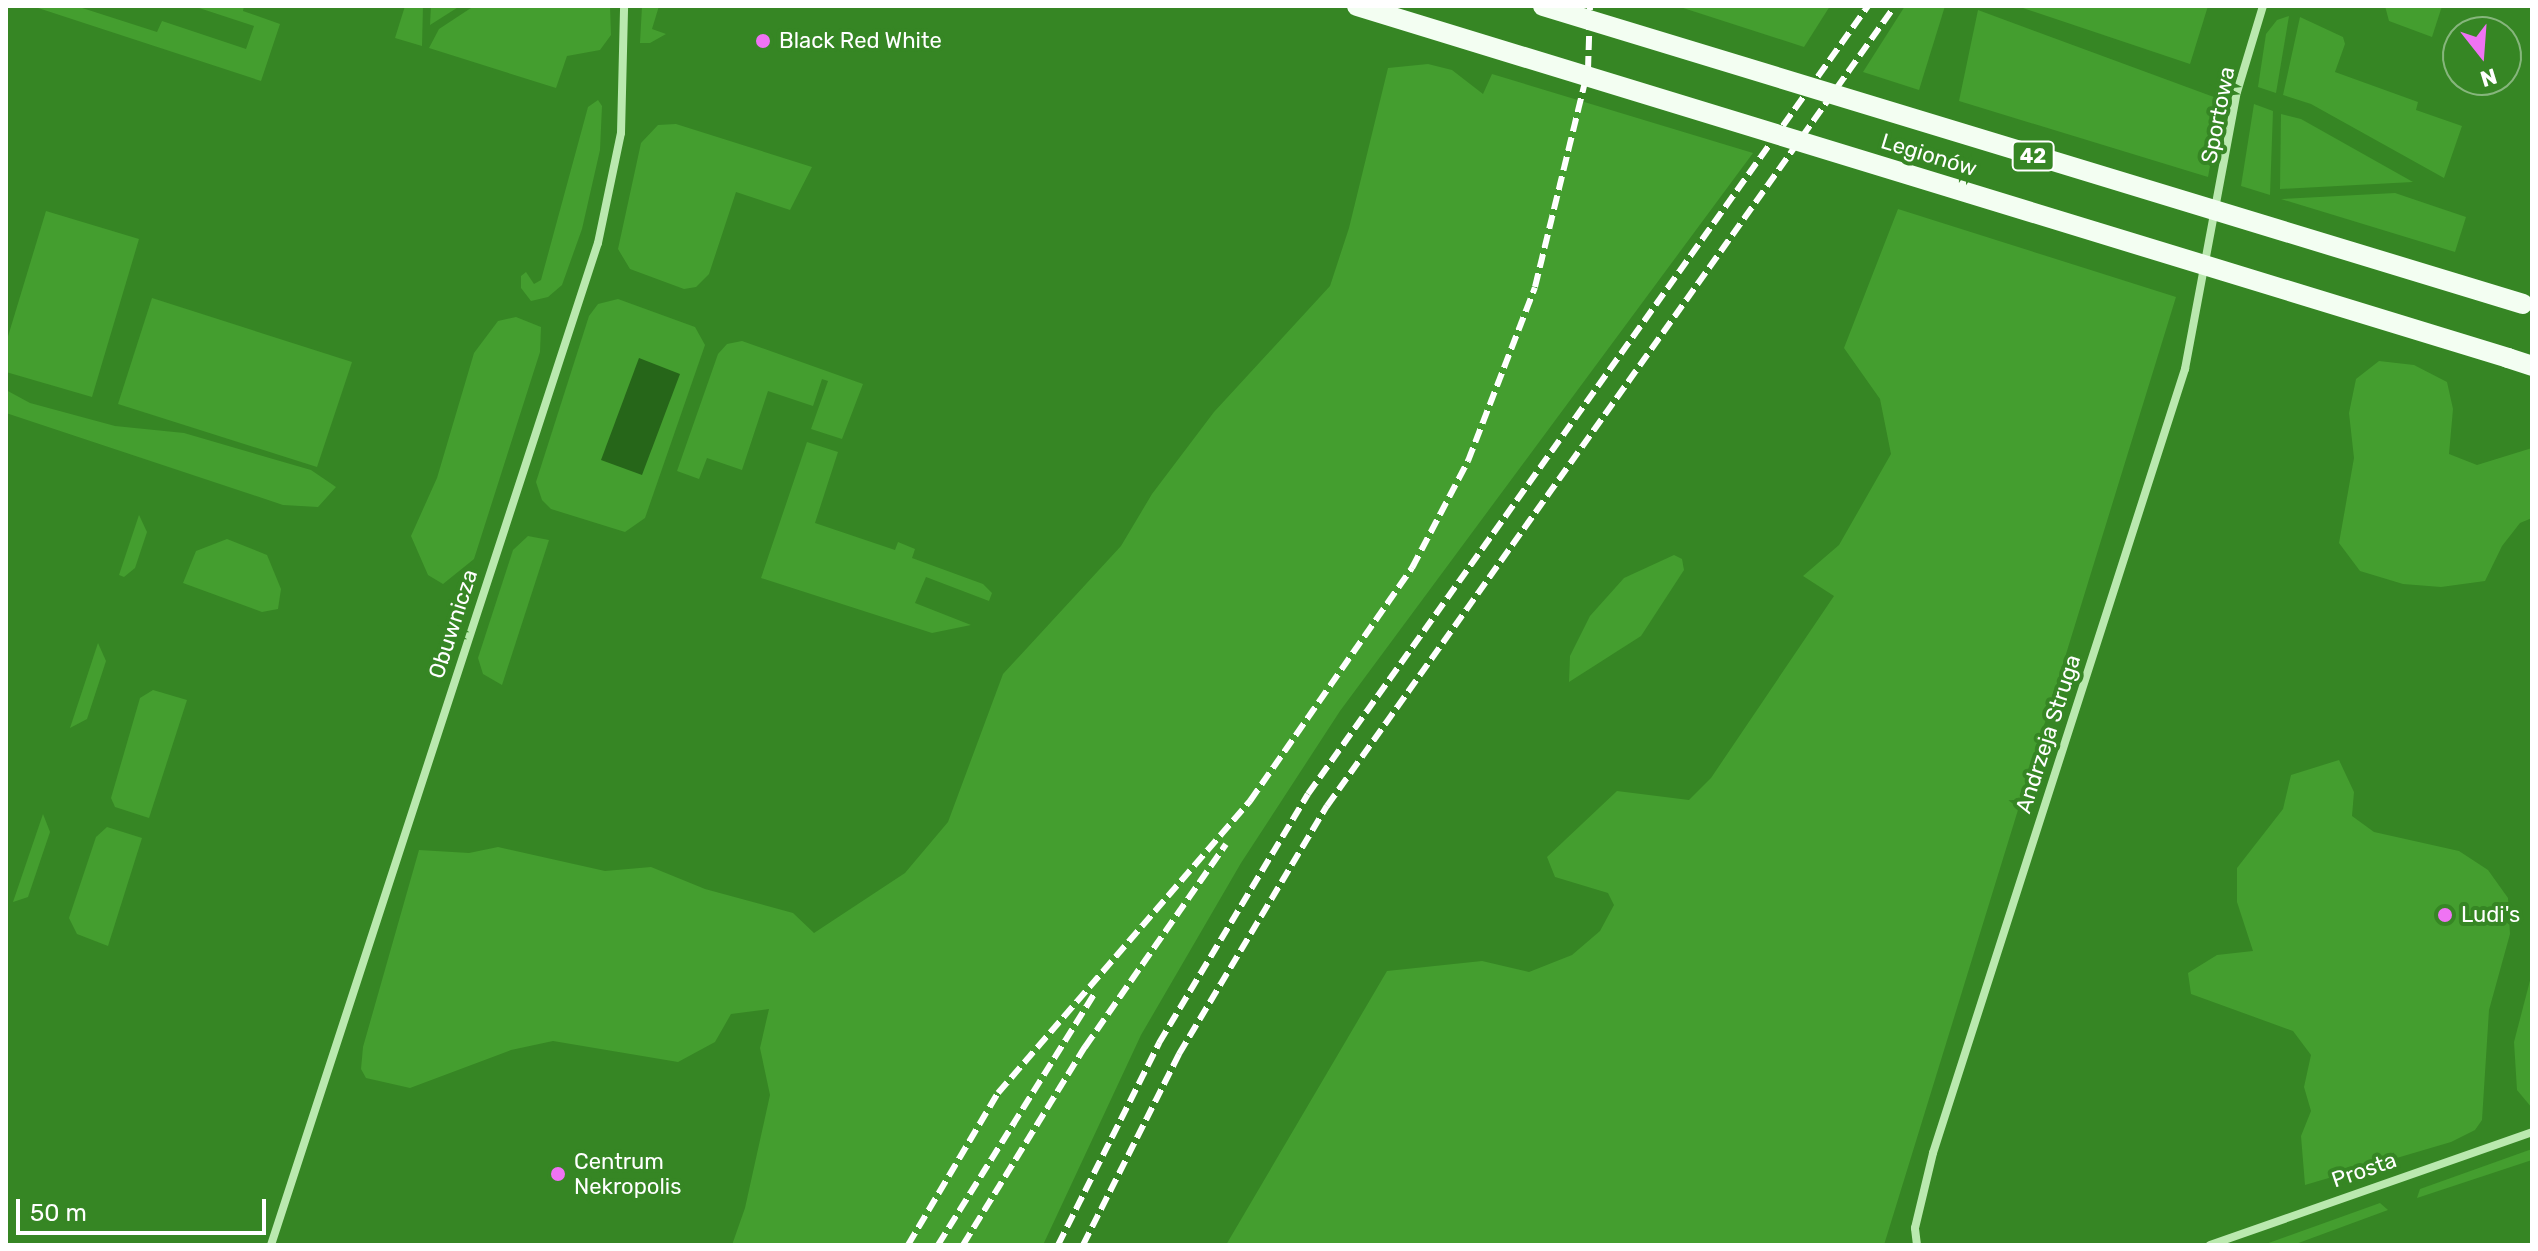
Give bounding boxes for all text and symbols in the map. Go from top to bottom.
north arrow [2442,16,2522,96]
place label: Black Red White [779,28,942,54]
marker: Black Red White [754,32,772,50]
text: N [2477,62,2500,93]
street label: Sportowa [2196,64,2240,166]
street label: Legionów [1878,128,1980,182]
road number: 42 [2011,140,2055,172]
street label: Obuwnicza [423,566,483,682]
street label: Andrzeja Struga [2010,651,2086,817]
place label: Ludi's [2461,902,2520,928]
marker: Ludi's [2436,906,2454,924]
street label: Prosta [2328,1147,2400,1193]
place label: Centrum Nekropolis [574,1148,681,1200]
marker: Centrum Nekropolis [549,1165,567,1183]
scale bar [20,1183,270,1233]
text: 50 m [30,1199,87,1227]

